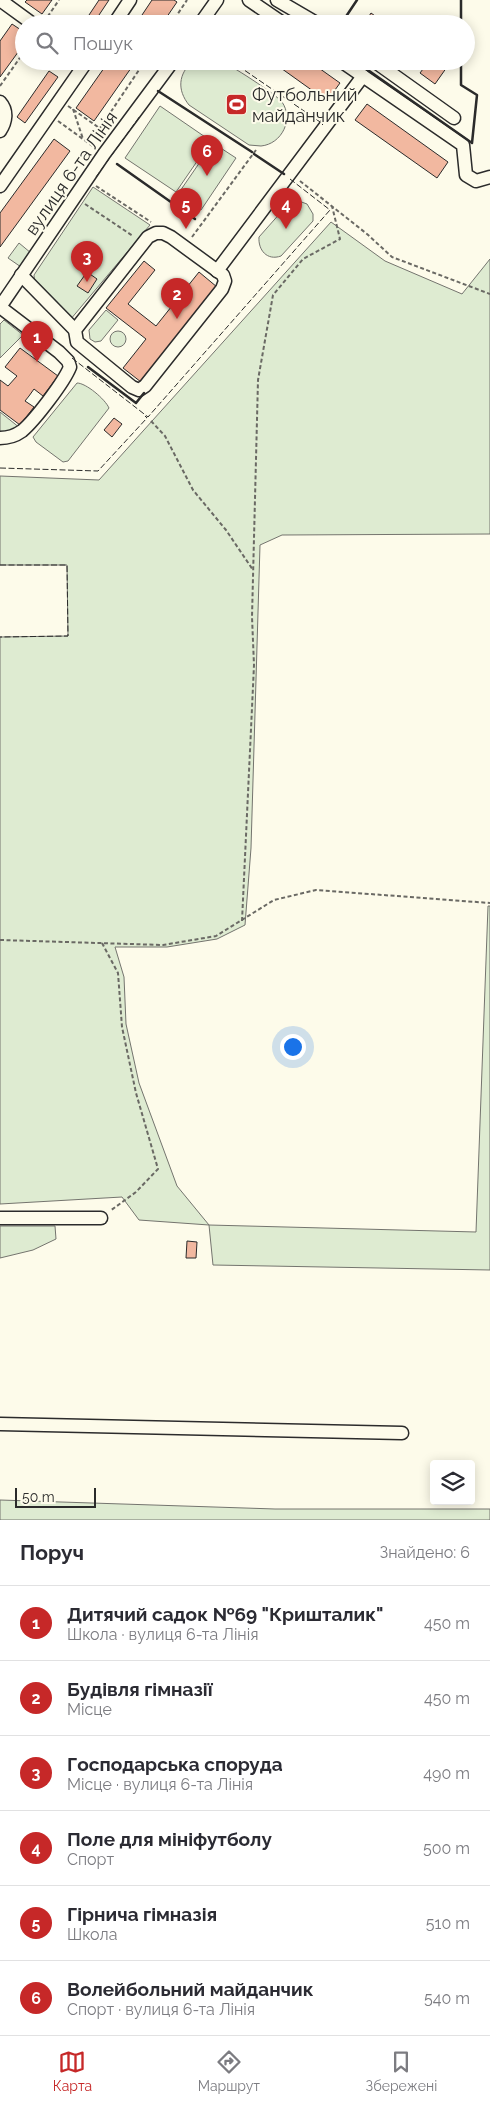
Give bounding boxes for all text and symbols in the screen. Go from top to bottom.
search box [15,15,475,70]
icon: search [33,29,61,57]
text: Пошук [73,32,133,54]
place label: Футбольний майданчик [252,84,357,126]
sports icon: Футбольний майданчик [224,92,248,116]
street label: вулиця 6-та Лінія [21,107,121,239]
pin: 6 [191,135,223,176]
pin: 5 [170,188,202,229]
pin: 4 [270,188,302,229]
pin: 3 [71,241,103,282]
pin: 2 [161,278,193,319]
pin: 1 [21,321,53,362]
your location [280,1034,306,1060]
map controls [430,1460,475,1505]
button: layers [430,1460,475,1505]
scale bar [15,1485,96,1508]
text: 50 m [22,1489,55,1505]
text: Поруч [20,1540,84,1565]
text: Знайдено: 6 [379,1543,470,1562]
text: Дитячий садок №69 "Кришталик" [67,1603,384,1625]
text: 1 [32,1614,40,1633]
text: 450 m [424,1614,470,1633]
text: Школа · вулиця 6-та Лінія [67,1625,258,1644]
text: Будівля гімназії [67,1678,213,1700]
text: 2 [31,1689,41,1708]
text: 450 m [424,1689,470,1708]
text: Місце [67,1700,112,1719]
text: Господарська споруда [67,1753,283,1775]
text: 3 [32,1764,40,1783]
text: 490 m [423,1764,470,1783]
text: Місце · вулиця 6-та Лінія [67,1775,253,1794]
text: Поле для мініфутболу [67,1828,272,1850]
text: 4 [31,1839,41,1858]
text: 500 m [423,1839,470,1858]
text: Спорт [67,1850,114,1869]
text: Гірнича гімназія [67,1903,217,1925]
text: 5 [32,1914,40,1933]
text: 510 m [426,1914,470,1933]
text: Школа [67,1925,117,1944]
text: Волейбольний майданчик [67,1978,314,2000]
text: 6 [31,1989,41,2008]
text: 540 m [424,1989,470,2008]
text: Спорт · вулиця 6-та Лінія [67,2000,255,2019]
tab: Карта [53,2048,92,2094]
tab: Маршрут [198,2048,260,2094]
tab: Збережені [366,2048,437,2094]

